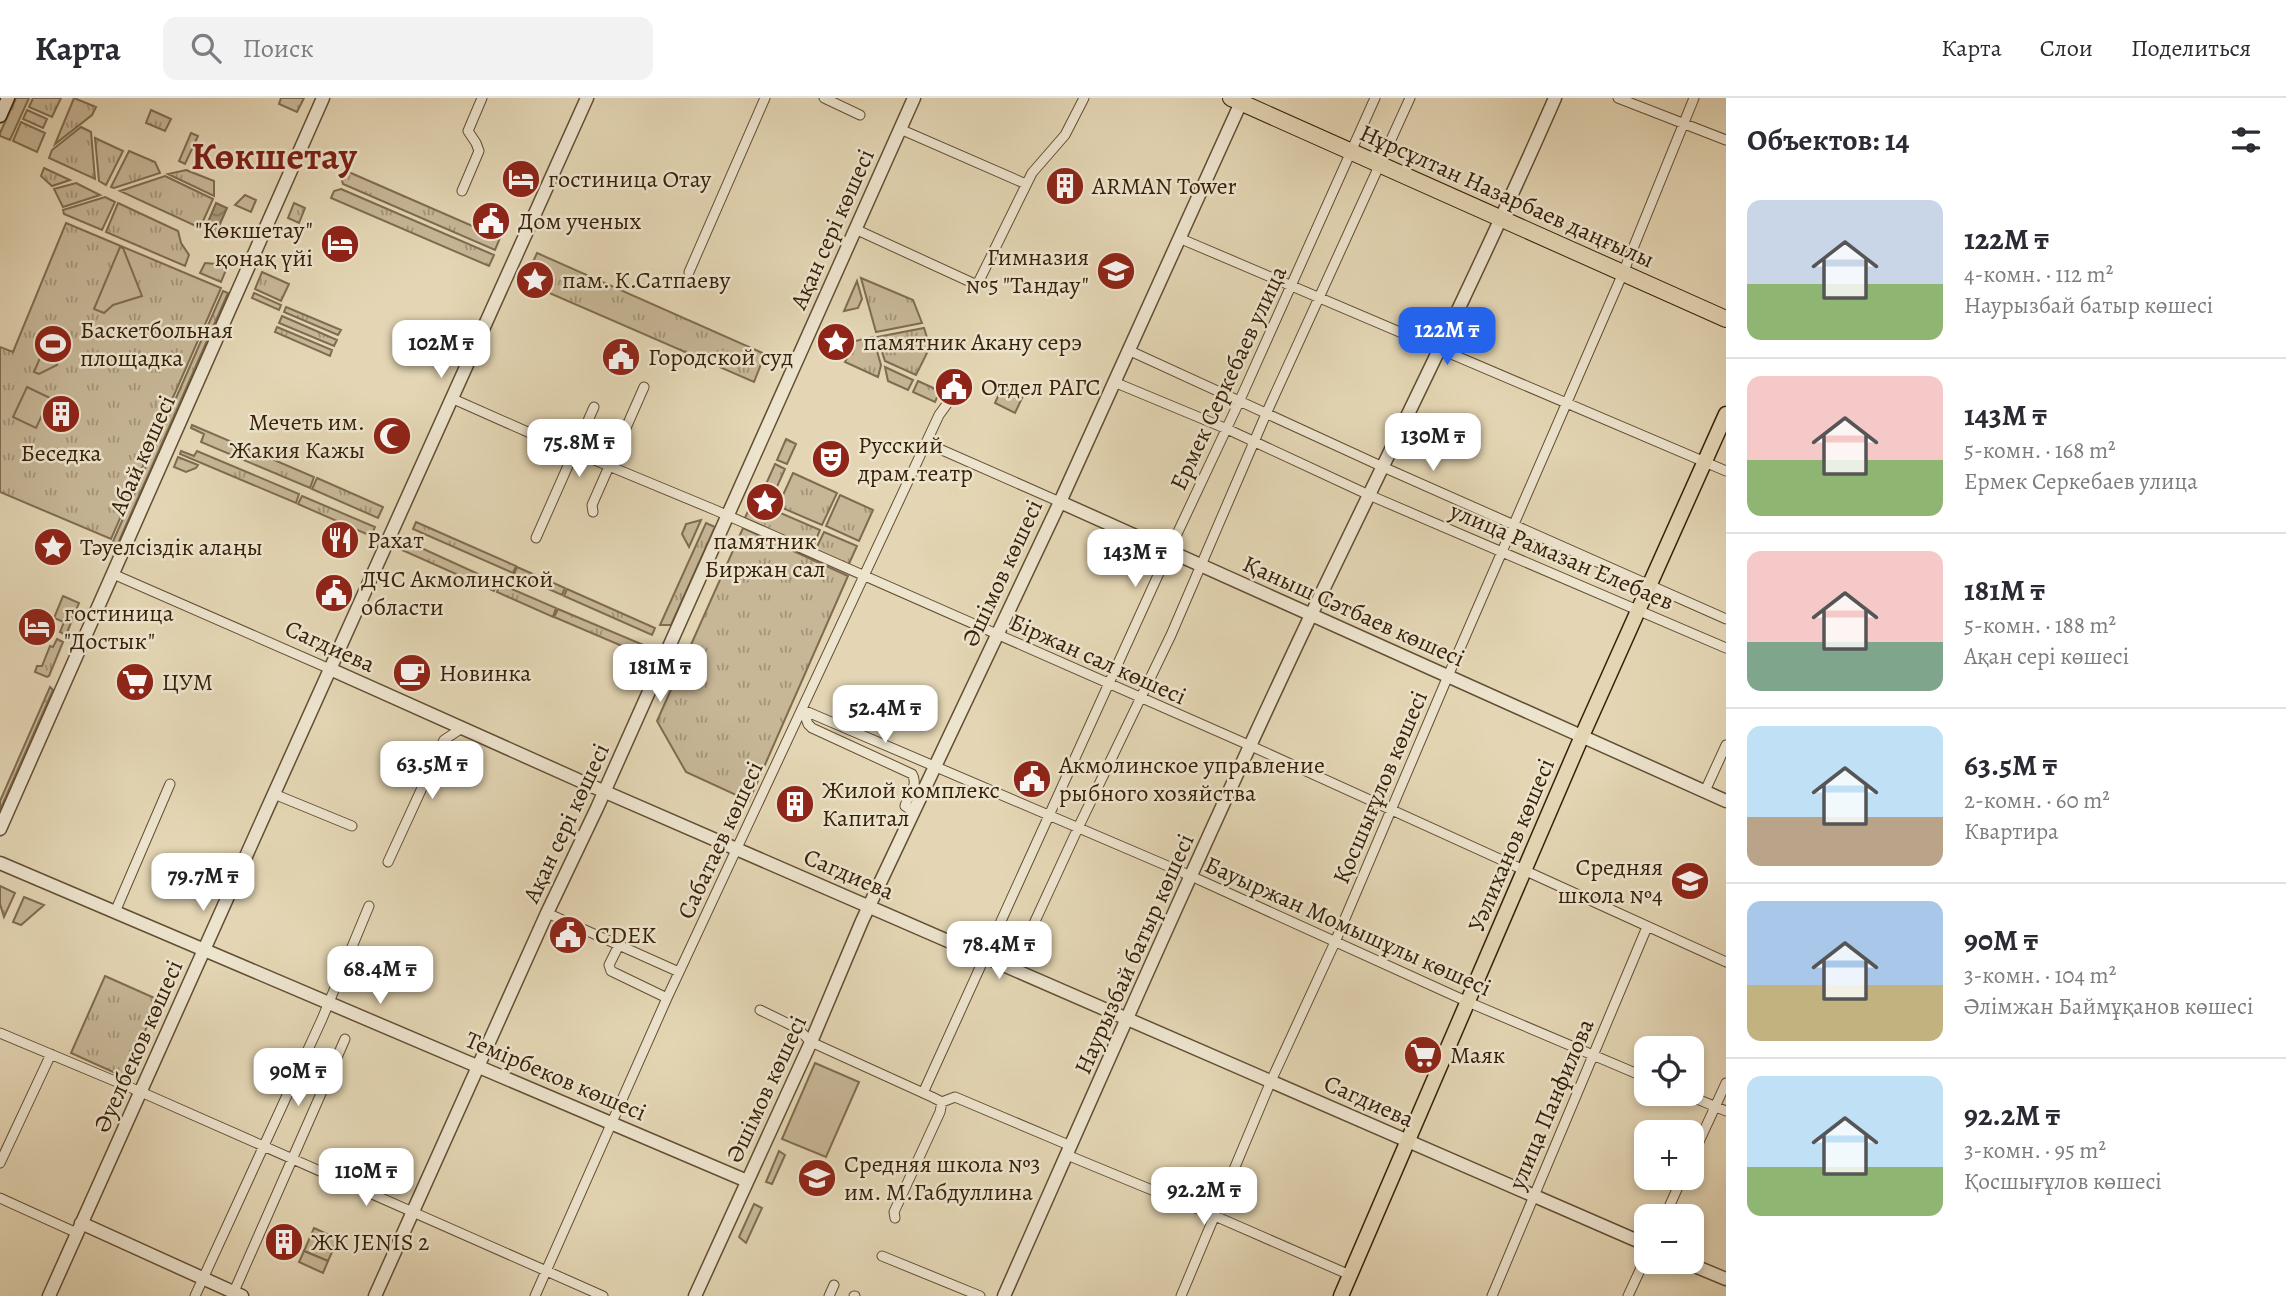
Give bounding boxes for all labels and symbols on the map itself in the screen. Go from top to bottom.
street label: Нұрсұлтан Назарбаев даңғылы [1355,116,1659,276]
district label: Көкшетау [191,130,358,182]
street label: Ақан сері көшесі [782,144,882,315]
hotel icon: гостиница Отау [500,158,542,200]
place label: гостиница Отау [548,163,711,195]
building icon: ARMAN Tower [1044,165,1086,207]
place label: ARMAN Tower [1091,170,1237,202]
public building icon: Дом ученых [470,200,512,242]
place label: Дом ученых [518,205,642,237]
place label: "Көкшетау" қонақ үйі [195,214,313,274]
hotel icon: "Көкшетау" қонақ үйі [319,223,361,265]
place label: Гимназия №5 "Тандау" [966,241,1089,301]
school or university icon: Гимназия №5 "Тандау" [1095,250,1137,292]
place icon: пам. К.Сатпаеву [514,259,556,301]
street label: Ермек Серкебаев улица [1162,261,1294,495]
place label: пам. К.Сатпаеву [562,264,731,296]
pin: 122M ₸ [1390,308,1504,367]
place label: Баскетбольная площадка [80,314,233,374]
pin: 102M ₸ [384,320,498,380]
place icon: памятник Акану серэ [815,321,857,363]
sports icon: Баскетбольная площадка [32,323,74,365]
place label: памятник Акану серэ [863,326,1082,358]
public building icon: Городской суд [600,336,642,378]
place label: Городской суд [648,341,793,373]
public building icon: Отдел РАГС [933,366,975,408]
place label: Отдел РАГС [981,371,1100,403]
street label: Абай көшесі [101,390,183,521]
building icon: Беседка [40,393,82,435]
place label: Мечеть им. Жакия Кажы [229,406,365,466]
pin: 130M ₸ [1376,414,1490,473]
mosque icon: Мечеть им. Жакия Кажы [371,415,413,457]
pin: 75.8M ₸ [514,420,644,479]
place label: Русский драм.театр [857,429,973,489]
place label: Беседка [20,437,102,469]
theatre icon: Русский драм.театр [810,438,852,480]
place icon: памятник Биржан сал [744,481,786,523]
street label: Әшімов көшесі [954,494,1050,652]
street label: улица Рамазан Елебаев [1444,494,1679,618]
restaurant icon: Рахат [319,519,361,561]
place label: Рахат [367,524,424,556]
place label: памятник Биржан сал [704,525,826,585]
place icon: Тәуелсіздік алаңы [32,526,74,568]
pin: 143M ₸ [1078,530,1192,589]
place label: Тәуелсіздік алаңы [80,531,263,563]
street label: Қаныш Сәтбаев көшесі [1238,548,1470,674]
place label: ДЧС Акмолинской области [361,563,553,623]
public building icon: ДЧС Акмолинской области [313,572,355,614]
place label: гостиница "Достык" [64,597,174,657]
hotel icon: гостиница "Достык" [16,606,58,648]
street label: Біржан сал көшесі [1005,606,1191,712]
street label: Сагдиева [280,612,380,680]
pin: 181M ₸ [603,644,717,704]
cafe icon: Новинка [391,652,433,694]
place label: Новинка [439,657,531,689]
supermarket icon: ЦУМ [114,661,156,703]
place label: ЦУМ [162,666,213,698]
pin: 52.4M ₸ [820,686,950,745]
street label: Қосшығұлов көшесі [1325,686,1435,888]
street label: Ақан сері көшесі [515,738,617,909]
pin: 63.5M ₸ [367,742,497,801]
place label: Акмолинское управление рыбного хозяйства [1058,749,1325,809]
street label: Уәлиханов көшесі [1460,753,1562,937]
street label: Сабатаев көшесі [669,756,771,924]
public building icon: Акмолинское управление рыбного хозяйства [1011,758,1053,800]
place label: Жилой комплекс Капитал [822,774,1000,834]
building icon: Жилой комплекс Капитал [774,783,816,825]
street label: Наурызбай батыр көшесі [1066,829,1202,1079]
street label: Сагдиева [799,841,899,907]
street label: Бауыржан Момышұлы көшесі [1200,848,1496,1004]
place label: Средняя школа №4 [1558,851,1663,911]
pin: 79.7M ₸ [138,854,268,913]
school or university icon: Средняя школа №4 [1669,860,1711,902]
public building icon: CDEK [547,914,589,956]
place label: CDEK [595,919,656,951]
pin: 78.4M ₸ [934,922,1064,981]
pin: 68.4M ₸ [315,946,445,1006]
street label: Әуелбеков көшесі [86,955,190,1137]
street label: Әшімов көшесі [718,1010,814,1168]
street label: улица Панфилова [1500,1014,1601,1195]
street label: Темірбеков көшесі [461,1023,651,1129]
supermarket icon: Маяк [1402,1034,1444,1076]
place label: Маяк [1450,1039,1505,1071]
pin: 90M ₸ [249,1048,347,1108]
street label: Сагдиева [1319,1067,1419,1135]
pin: 110M ₸ [309,1148,423,1208]
place label: Средняя школа №3 им. М.Габдуллина [844,1148,1041,1208]
school or university icon: Средняя школа №3 им. М.Габдуллина [796,1157,838,1199]
pin: 92.2M ₸ [1139,1168,1269,1227]
building icon: ЖК JENIS 2 [263,1221,305,1263]
place label: ЖК JENIS 2 [311,1226,430,1258]

